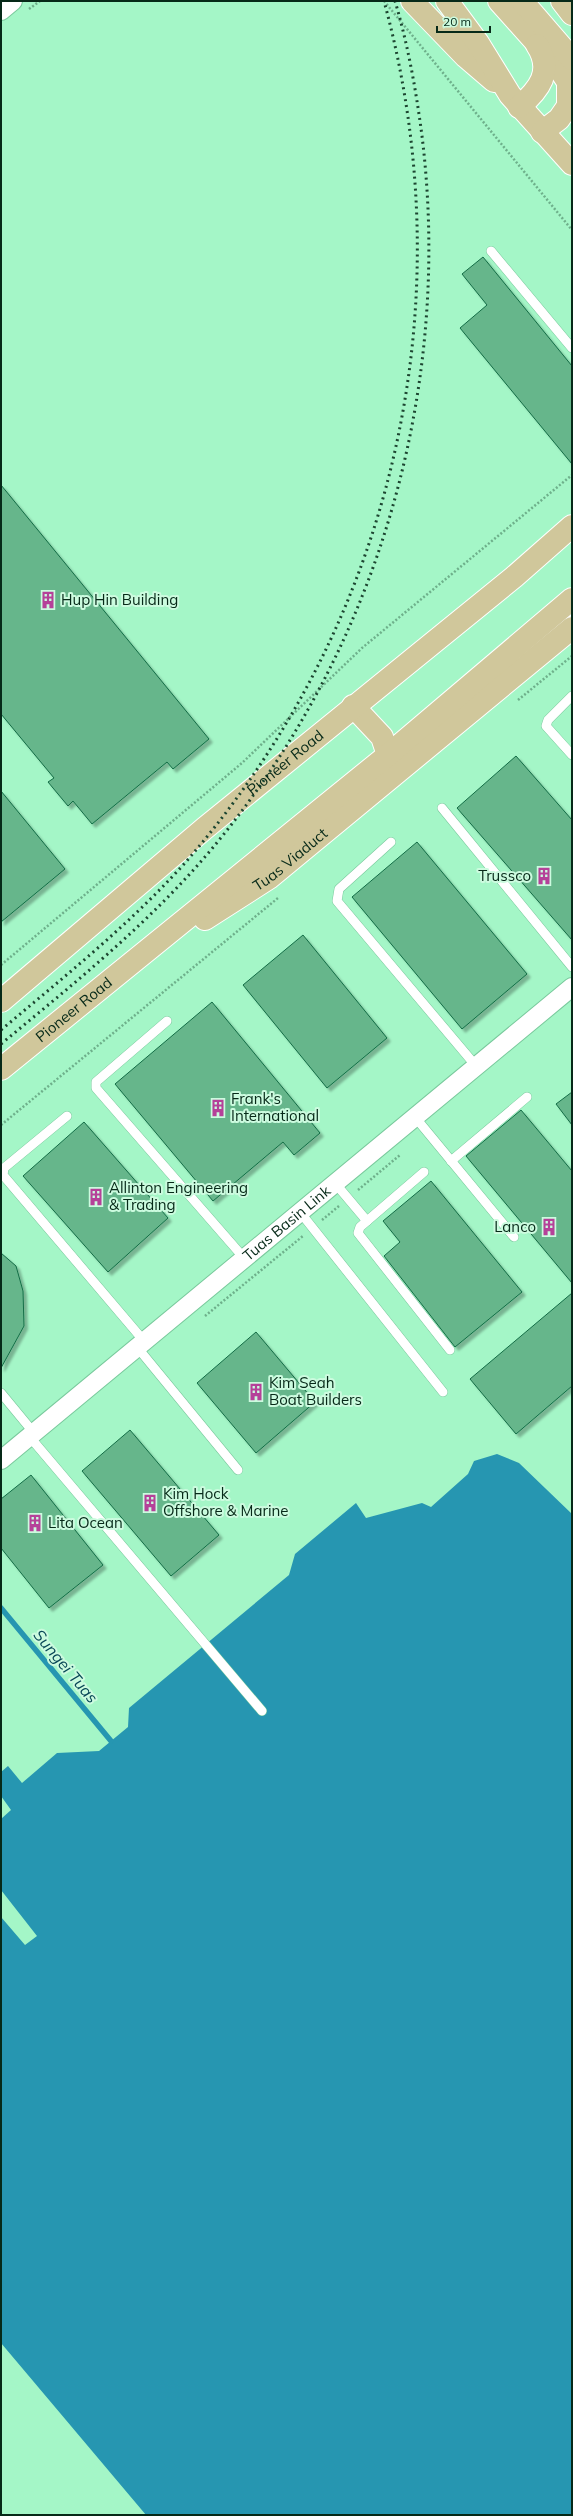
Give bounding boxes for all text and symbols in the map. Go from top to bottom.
scale bar [437,8,490,34]
text: 20 m [443,14,471,29]
building icon: Hup Hin Building [38,590,58,610]
place label: Hup Hin Building [61,590,178,609]
street label: Pioneer Road [243,726,327,799]
street label: Tuas Viaduct [249,824,331,895]
place label: Trussco [478,866,531,885]
building icon: Trussco [534,866,554,886]
street label: Pioneer Road [31,973,116,1046]
place label: Frank's International [231,1089,319,1125]
building icon: Frank's International [208,1098,228,1118]
place label: Allinton Engineering & Trading [109,1178,248,1214]
street label: Tuas Basin Link [239,1181,334,1265]
building icon: Allinton Engineering & Trading [86,1187,106,1207]
place label: Lanco [494,1217,536,1236]
building icon: Lanco [539,1217,559,1237]
place label: Kim Seah Boat Builders [269,1373,362,1409]
building icon: Kim Seah Boat Builders [246,1382,266,1402]
place label: Kim Hock Offshore & Marine [163,1484,288,1520]
building icon: Kim Hock Offshore & Marine [140,1493,160,1513]
building icon: Lita Ocean [25,1513,45,1533]
place label: Lita Ocean [48,1513,123,1532]
water label: Sungei Tuas [29,1625,103,1707]

